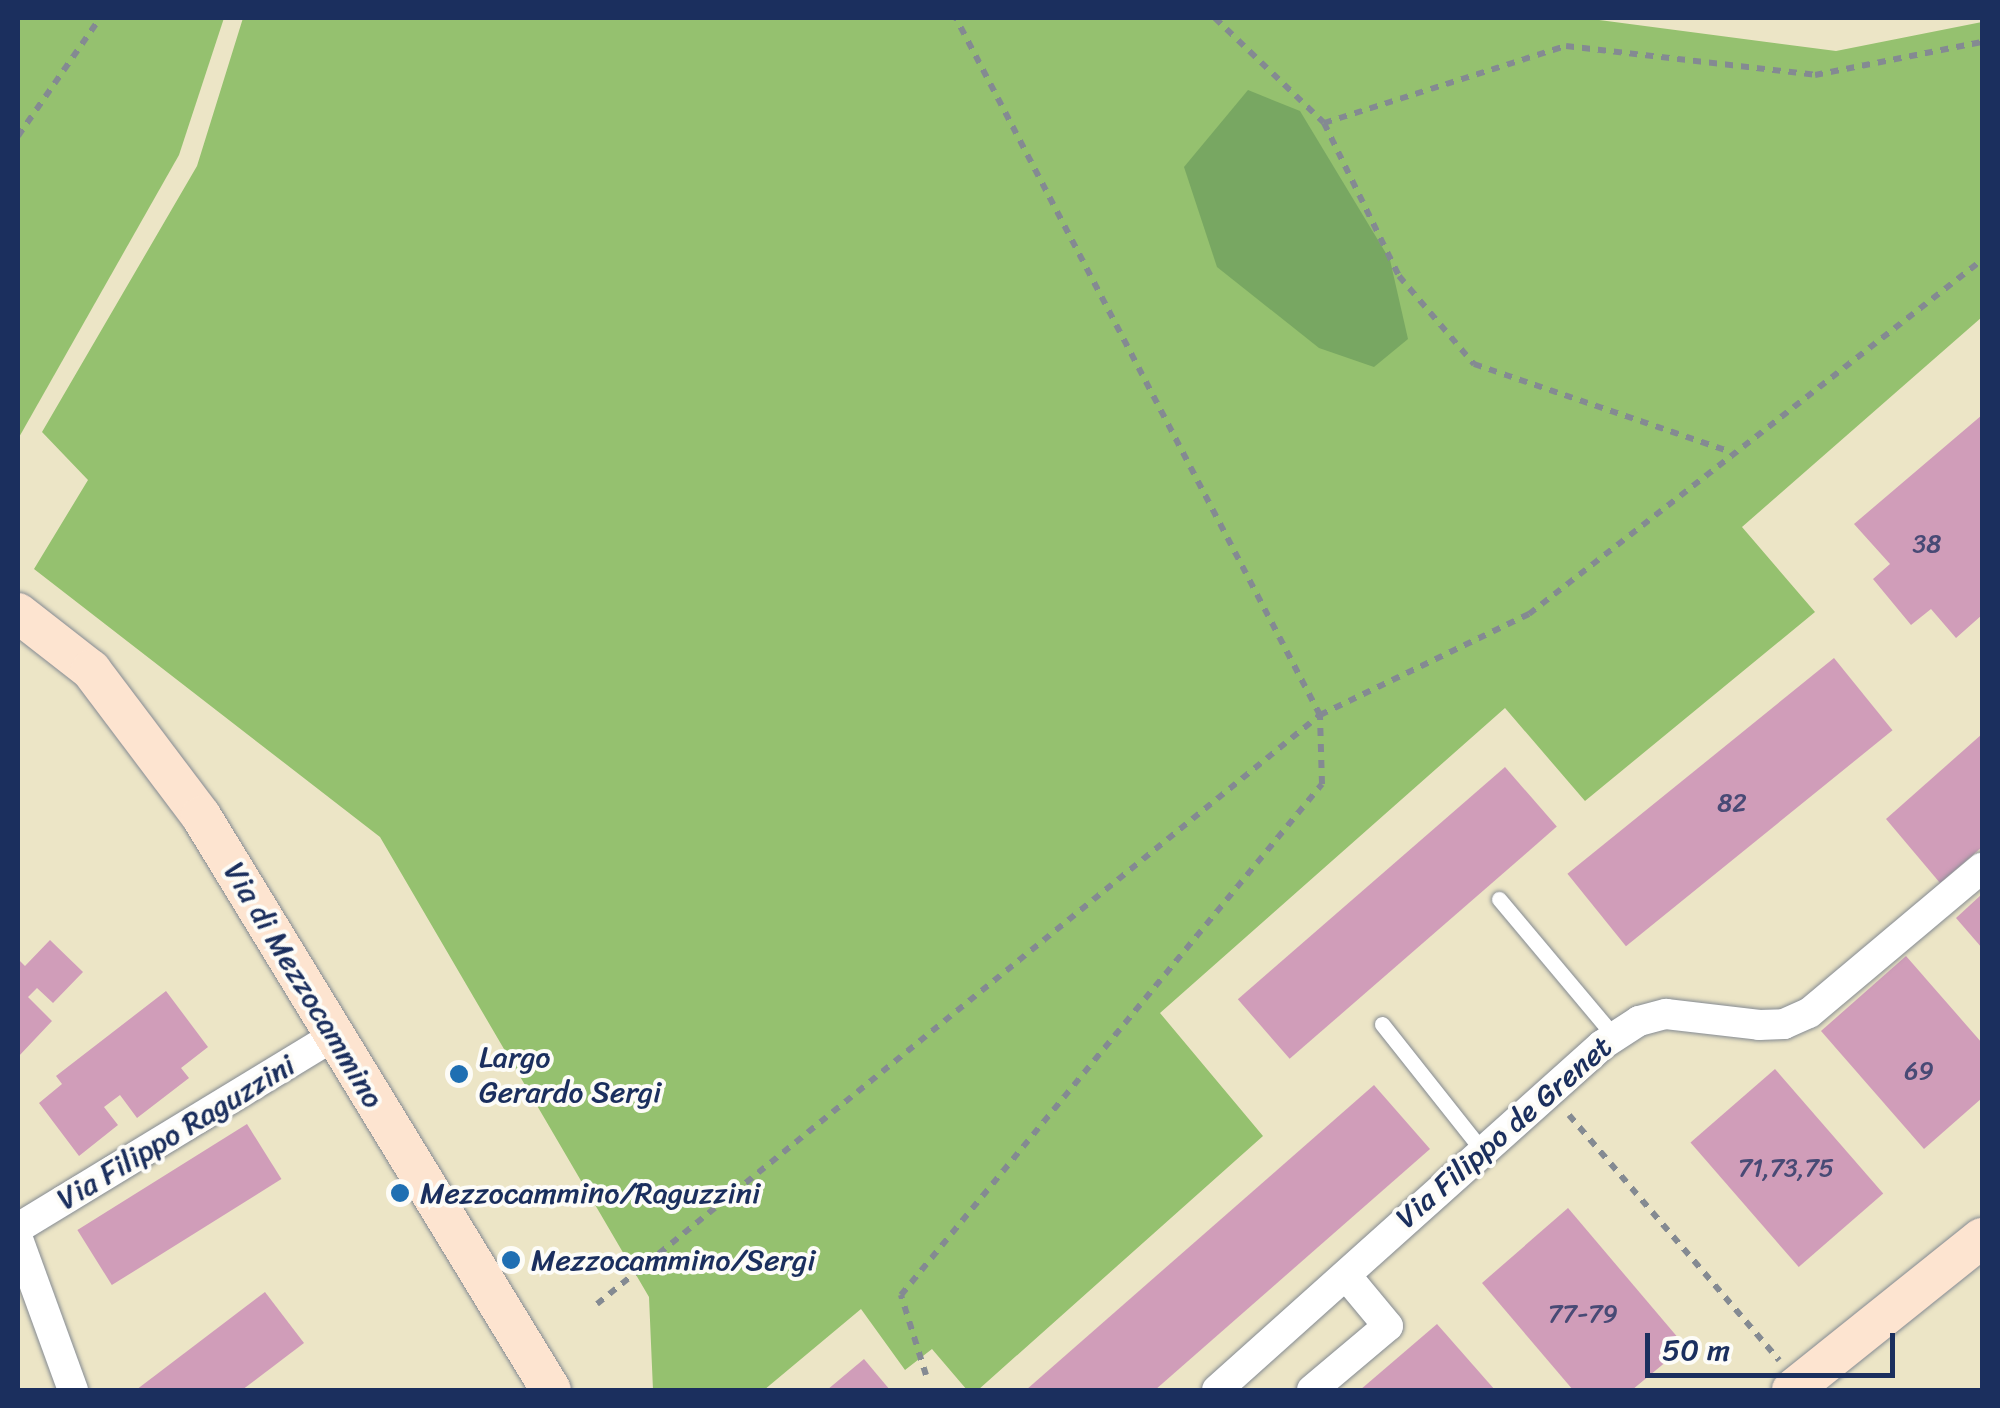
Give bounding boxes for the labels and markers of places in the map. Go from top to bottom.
place label: Largo Gerardo Sergi [479,1039,661,1110]
marker: Largo Gerardo Sergi [448,1063,470,1085]
place label: Mezzocammino/Raguzzini [420,1175,760,1211]
marker: Mezzocammino/Raguzzini [389,1182,411,1204]
place label: Mezzocammino/Sergi [531,1242,815,1278]
marker: Mezzocammino/Sergi [500,1249,522,1271]

